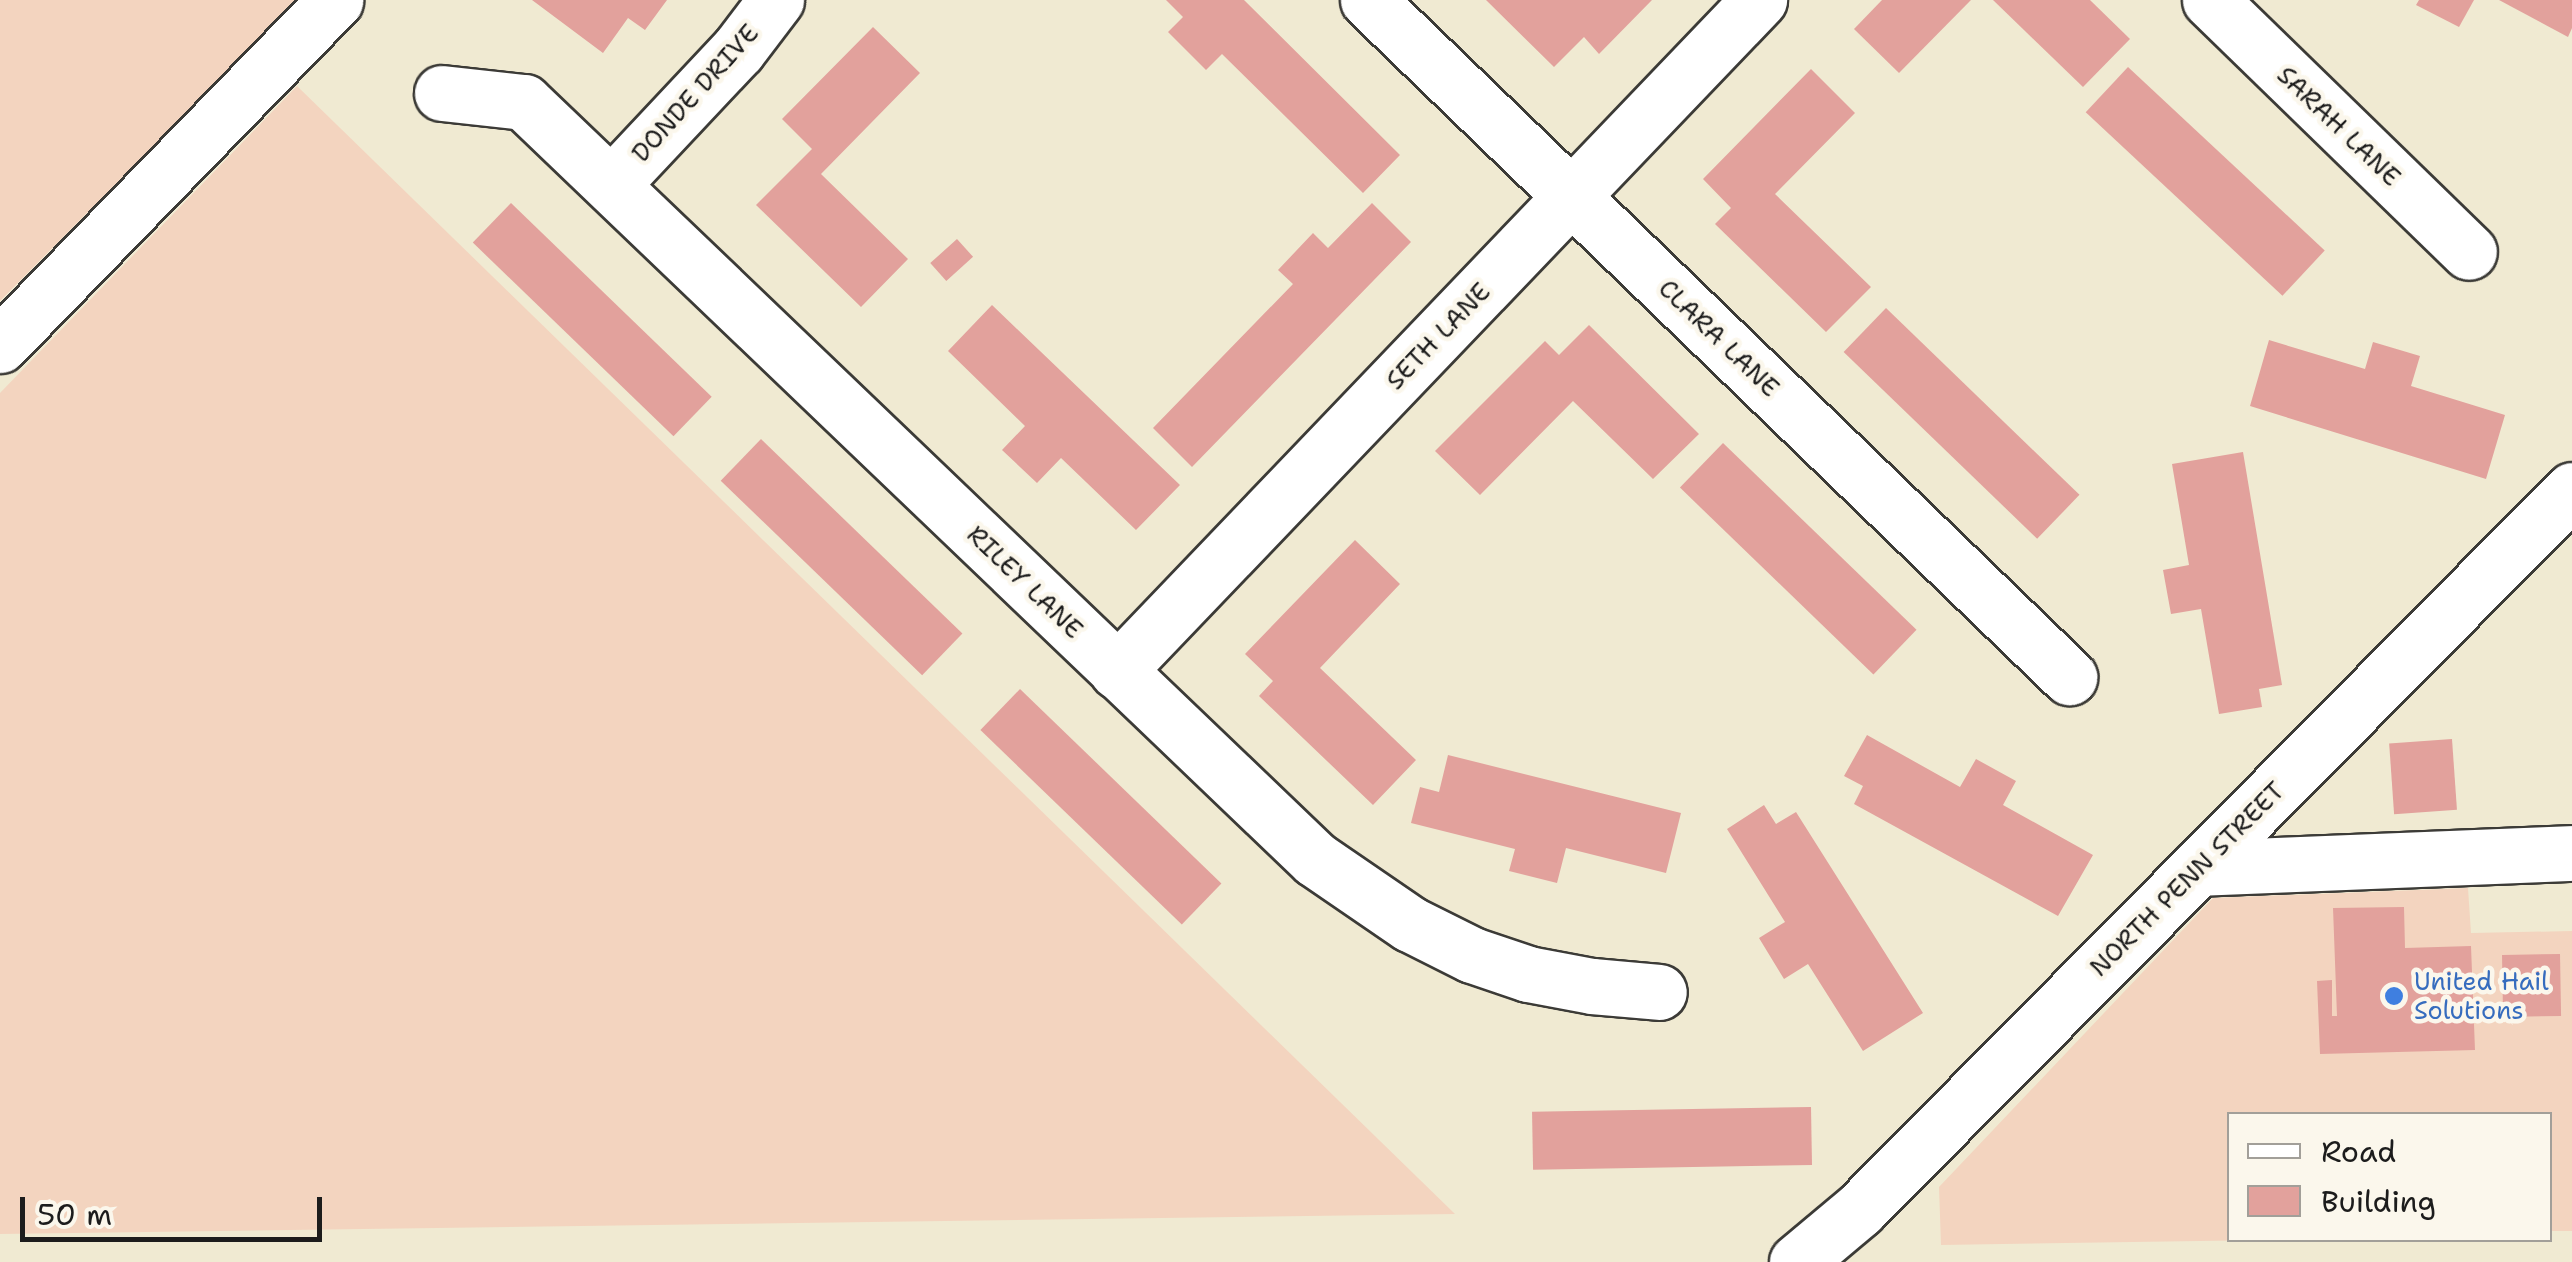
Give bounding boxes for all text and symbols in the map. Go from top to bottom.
street label: DONDE DRIVE [625,18,765,168]
street label: SARAH LANE [2271,60,2407,192]
street label: CLARA LANE [1653,273,1785,403]
street label: SETH LANE [1380,277,1496,395]
street label: RILEY LANE [961,519,1089,645]
street label: NORTH PENN STREET [2084,776,2290,982]
place label: United Hail Solutions [2414,967,2549,1026]
marker: United Hail Solutions [2383,985,2405,1007]
legend [2227,1112,2552,1242]
text: Road [2321,1131,2396,1172]
scale bar [25,1177,328,1239]
text: Building [2321,1181,2436,1222]
text: 50 m [37,1194,112,1235]

